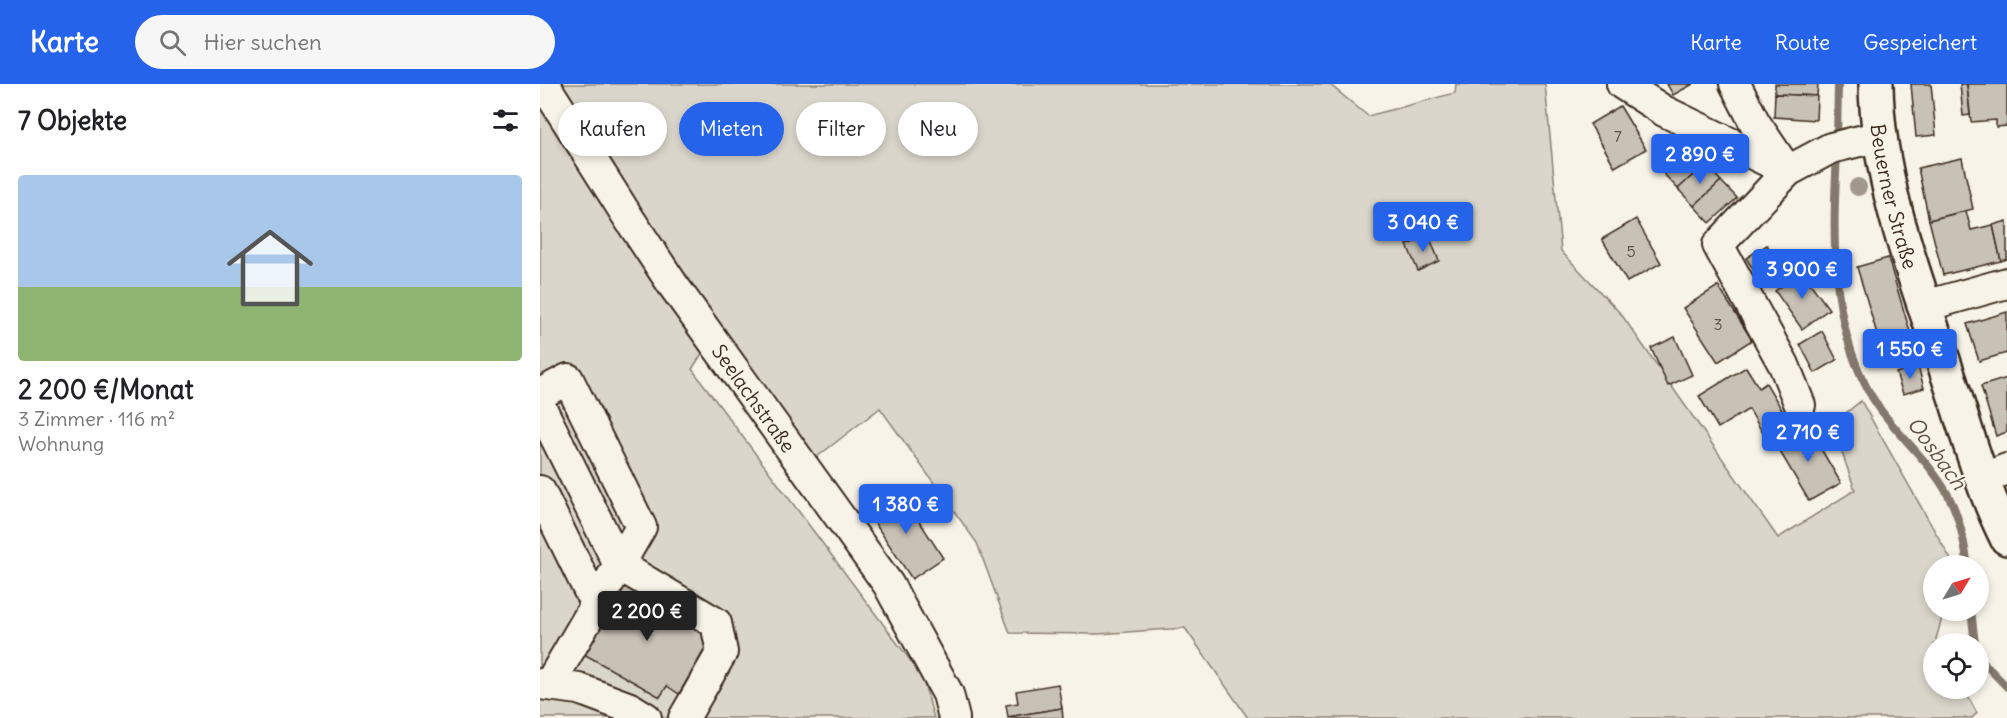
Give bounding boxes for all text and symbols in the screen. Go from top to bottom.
search box [135,15,555,69]
text: Karte [30,24,99,60]
icon: search [156,26,189,59]
text: Hier suchen [204,28,322,56]
text: Karte [1690,29,1742,56]
text: Route [1775,29,1830,56]
text: Gespeichert [1863,29,1977,56]
chip: Kaufen [558,102,667,156]
chip: Mieten [679,102,784,156]
chip: Filter [796,102,886,156]
chip: Neu [898,102,978,156]
text: 7 Objekte [18,104,127,137]
icon: filters [489,104,522,137]
street label: Beuerner Straße [1866,122,1924,272]
house number: 7 [1614,126,1622,146]
pin: 2 890 € [1645,134,1755,185]
text: 2 890 € [1665,141,1735,166]
pin: 3 040 € [1368,202,1478,253]
text: 3 040 € [1387,209,1459,234]
icon: home [216,214,324,322]
house number: 5 [1626,241,1636,261]
pin: 3 900 € [1747,249,1857,300]
text: 3 900 € [1766,256,1838,281]
house number: 3 [1713,314,1723,334]
pin: 1 550 € [1855,329,1965,380]
text: 1 550 € [1877,336,1943,361]
street label: Seelachstraße [707,339,801,457]
text: 2 200 €/Monat [18,373,193,406]
text: 3 Zimmer · 116 m² [18,406,175,431]
water label: Oosbach [1901,411,1973,496]
pin: 2 710 € [1753,412,1863,463]
text: 2 710 € [1776,419,1840,444]
text: Wohnung [18,431,104,456]
pin: 1 380 € [851,484,961,535]
text: 1 380 € [873,491,939,516]
north arrow [1923,555,1989,621]
map controls [1923,555,1989,699]
pin: 2 200 € [592,591,702,642]
text: 2 200 € [612,598,682,623]
button: locate [1923,633,1989,699]

